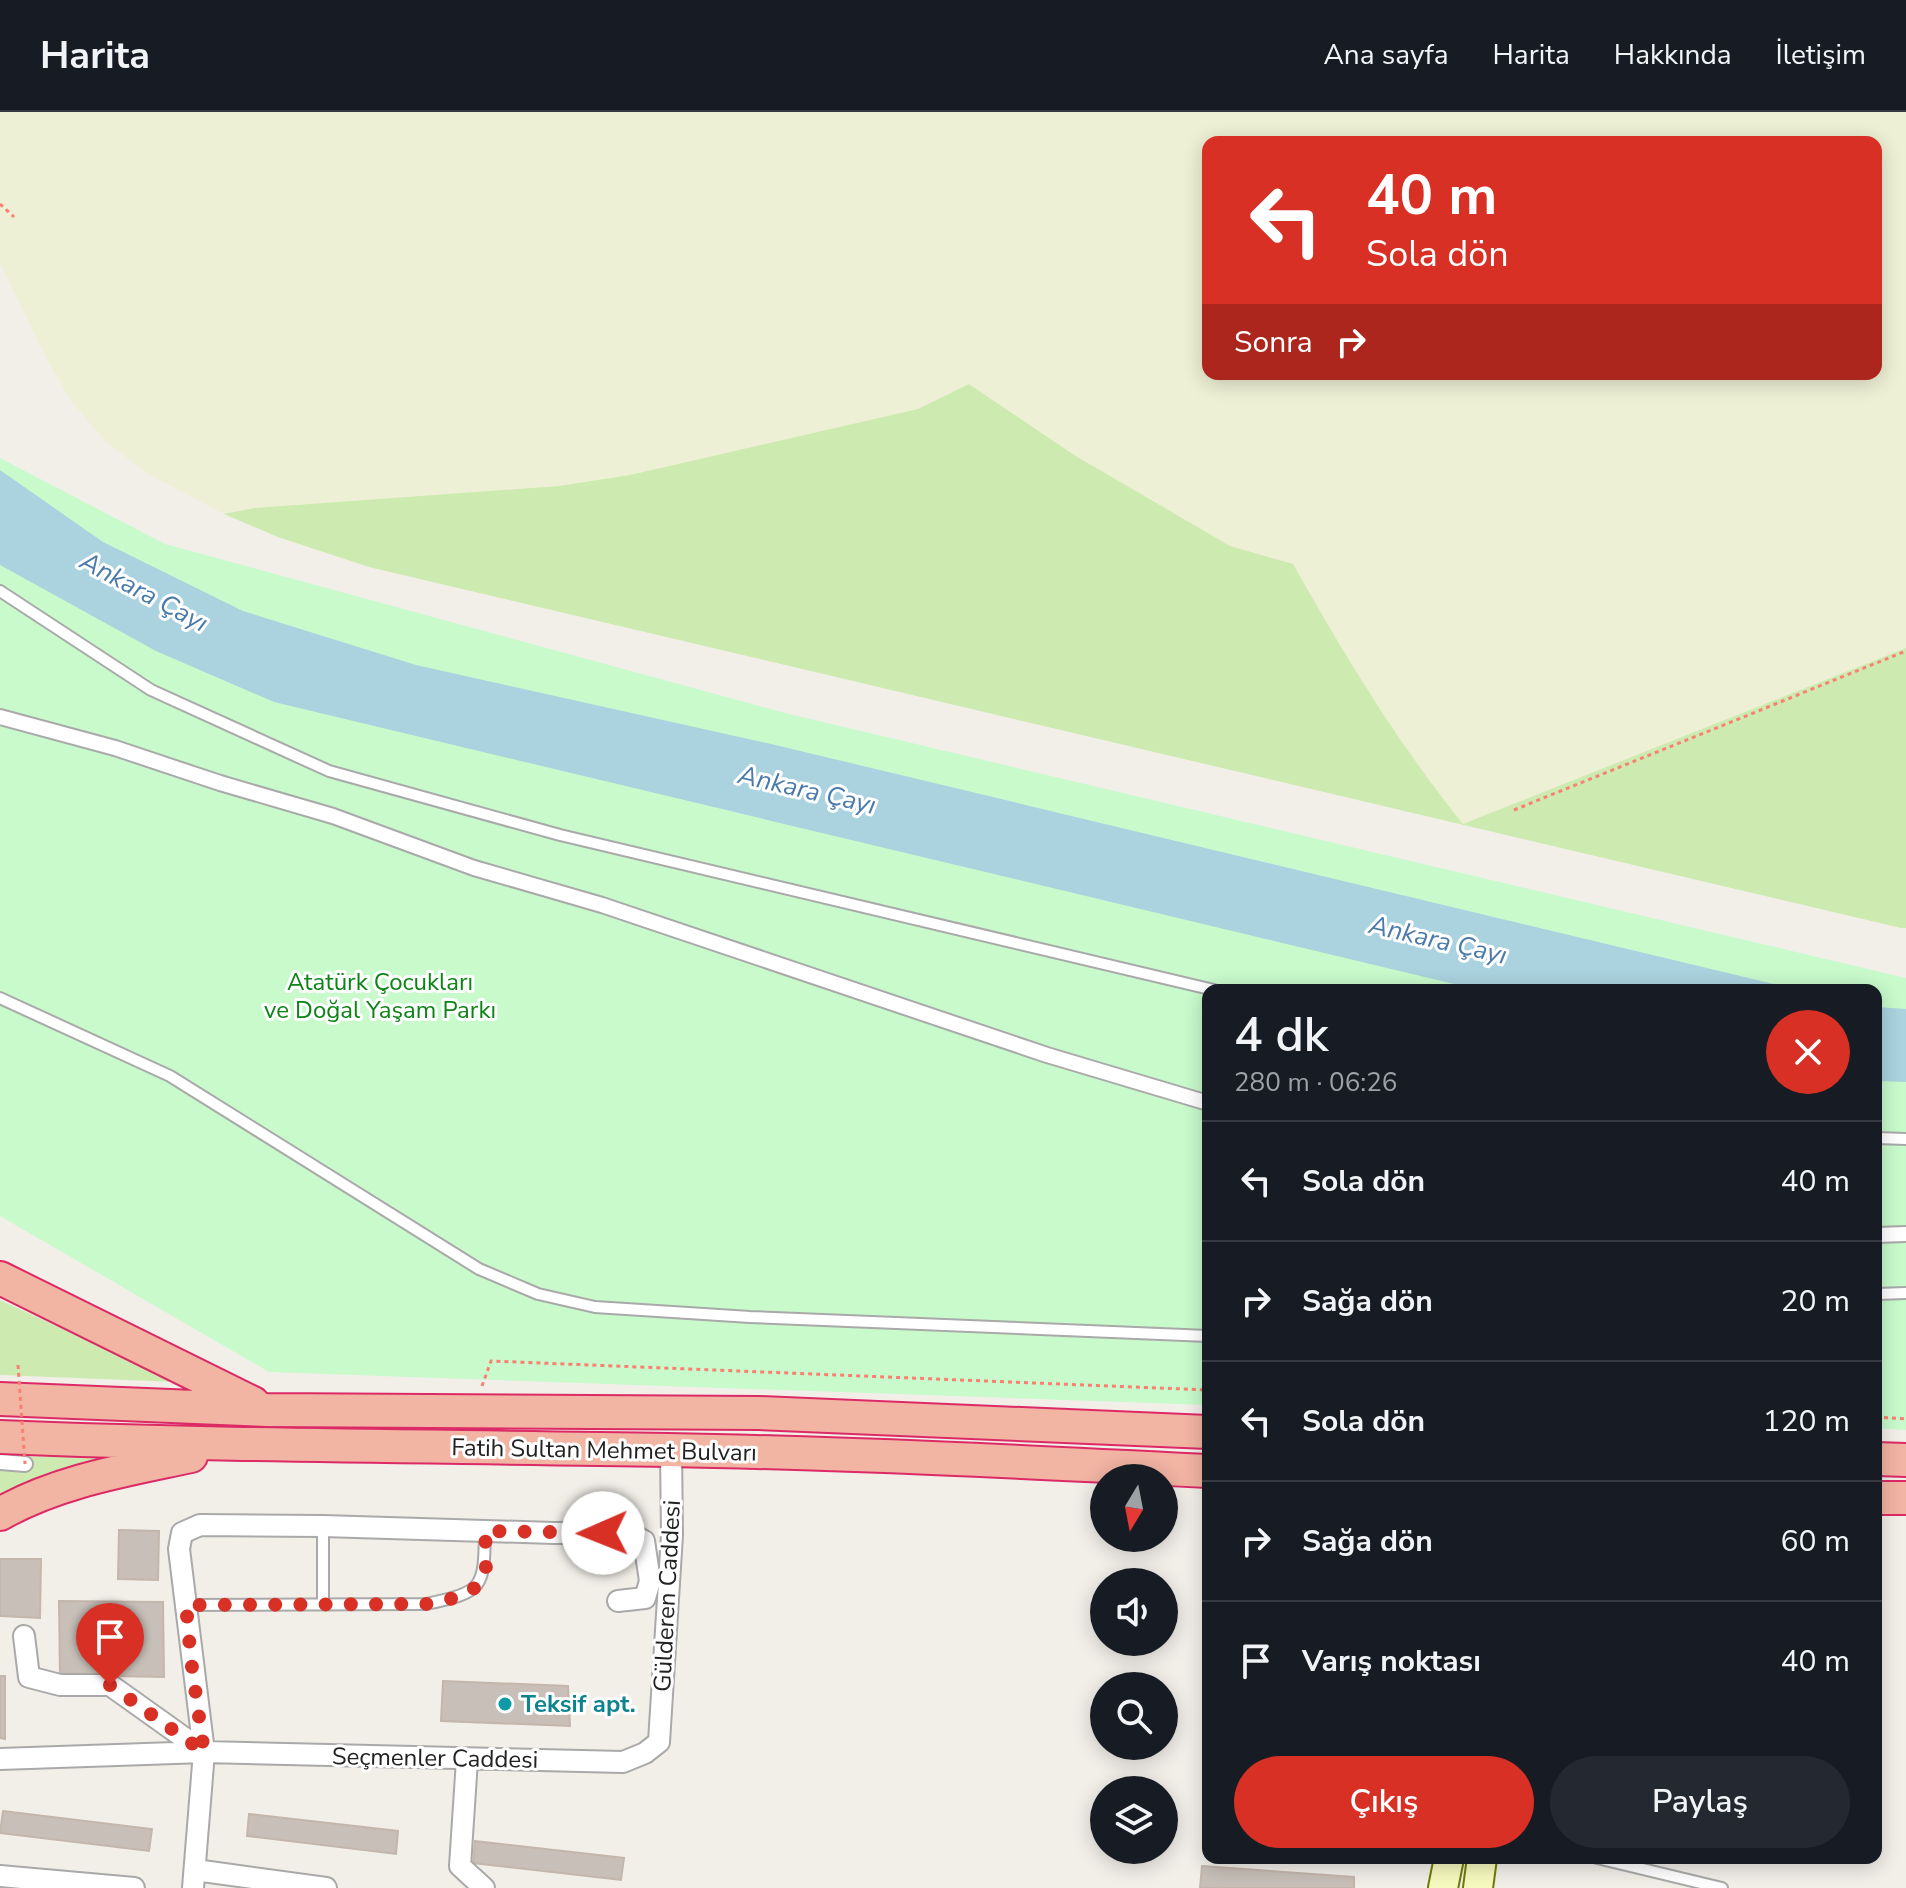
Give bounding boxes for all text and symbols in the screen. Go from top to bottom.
text: Harita [40,30,150,81]
text: Ana sayfa [1323,36,1449,74]
text: Harita [1493,36,1570,74]
text: Hakkında [1614,36,1732,74]
text: İletişim [1776,36,1866,74]
text: 40 m [1366,157,1497,234]
icon: left [1234,168,1338,272]
text: Sola dön [1366,230,1509,279]
icon: right [1329,320,1373,364]
text: Sonra [1234,322,1313,363]
water label: Ankara Çayı [73,543,214,640]
water label: Ankara Çayı [734,757,879,823]
water label: Ankara Çayı [1365,907,1510,973]
park label: Atatürk Çocukları ve Doğal Yaşam Parkı [264,966,496,1026]
text: 4 dk [1234,1002,1329,1068]
button: close [1766,1010,1850,1094]
text: 280 m · 06:26 [1234,1065,1397,1100]
icon: left [1234,1159,1278,1203]
text: Sola dön [1302,1161,1425,1202]
text: 40 m [1781,1161,1850,1202]
icon: right [1234,1279,1278,1323]
text: Sağa dön [1302,1281,1433,1322]
text: 20 m [1781,1281,1850,1322]
icon: left [1234,1399,1278,1443]
text: Sola dön [1302,1401,1425,1442]
text: 120 m [1763,1401,1850,1442]
street label: Fatih Sultan Mehmet Bulvarı [451,1431,757,1469]
north arrow [1090,1464,1178,1552]
map controls [1090,1464,1178,1864]
position arrow [561,1491,645,1575]
street label: Gülderen Caddesi [646,1499,688,1693]
icon: right [1234,1519,1278,1563]
text: Sağa dön [1302,1521,1433,1562]
text: 60 m [1781,1521,1850,1562]
button: sound [1090,1568,1178,1656]
pin [76,1603,144,1685]
icon: arrive [88,1615,132,1659]
icon: arrive [1234,1639,1278,1683]
text: Varış noktası [1302,1641,1481,1682]
text: 40 m [1781,1641,1850,1682]
button: search [1090,1672,1178,1760]
place label: Teksif apt. [521,1688,636,1720]
marker: Teksif apt. [496,1695,514,1713]
street label: Seçmenler Caddesi [332,1740,538,1776]
button: Çıkış [1234,1756,1534,1848]
button: Paylaş [1550,1756,1850,1848]
button: layers [1090,1776,1178,1864]

